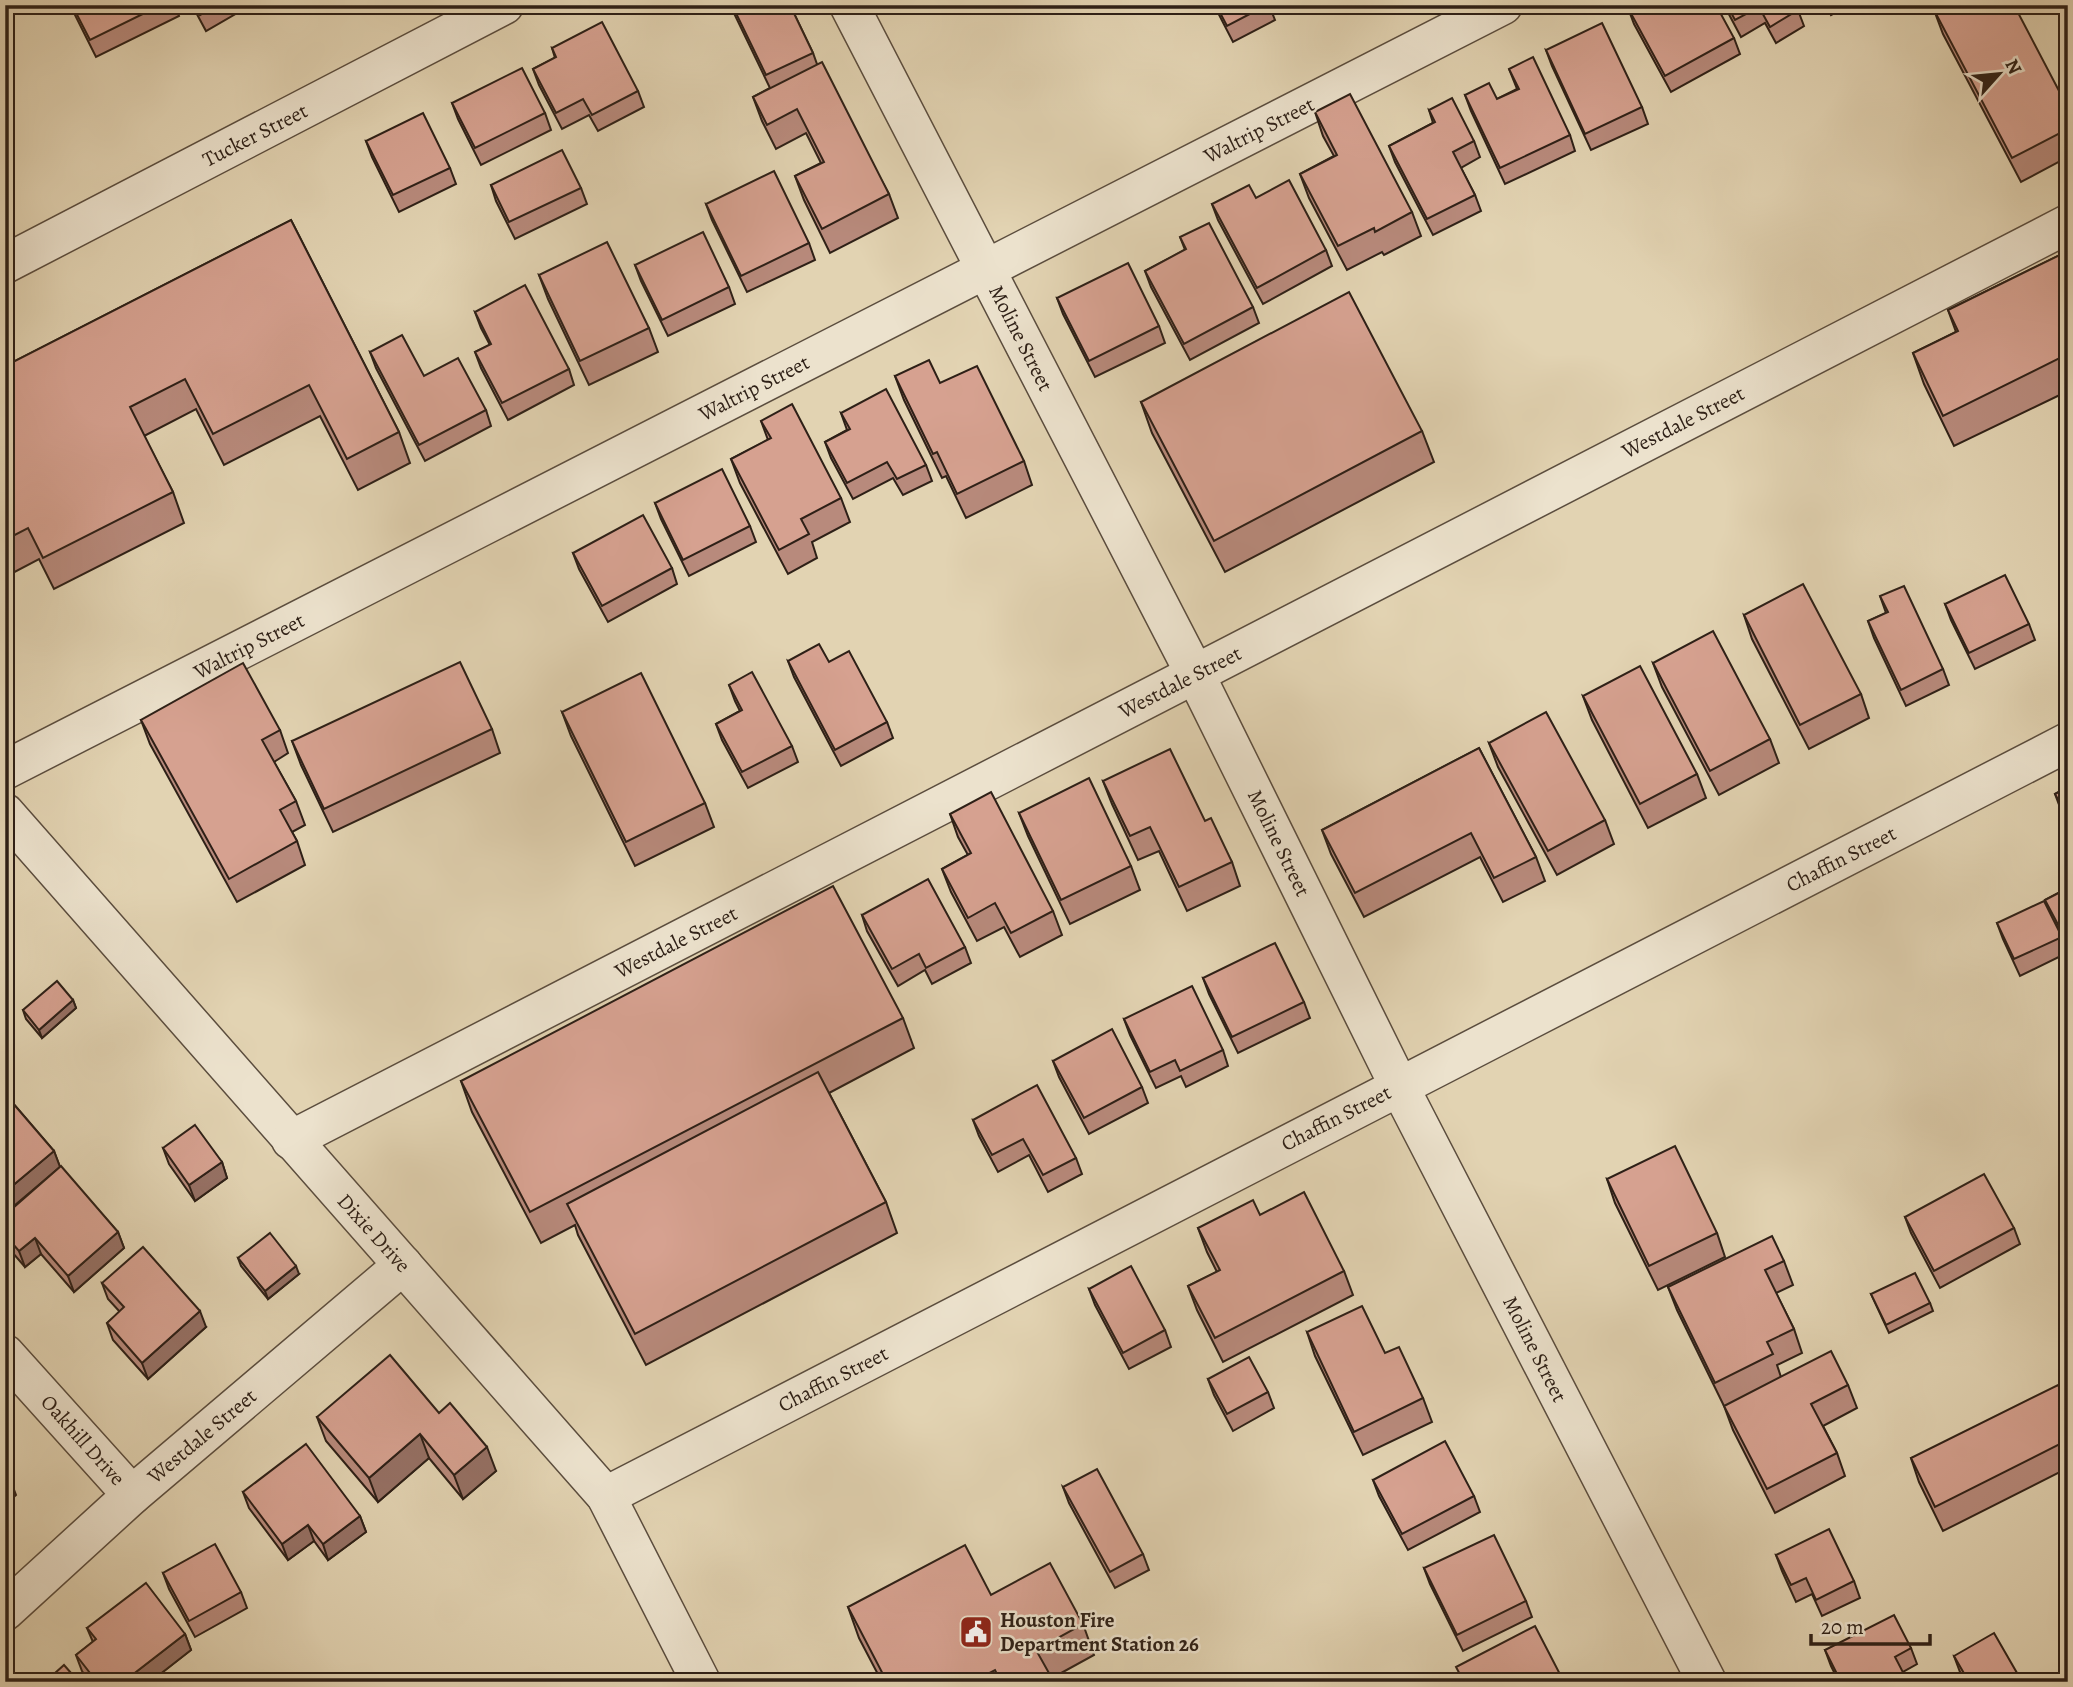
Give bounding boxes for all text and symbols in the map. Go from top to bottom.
north arrow [1965,38,2035,108]
text: N [1999,55,2028,79]
street label: Waltrip Street [1198,90,1319,170]
street label: Tucker Street [198,97,312,173]
street label: Moline Street [982,280,1060,396]
street label: Waltrip Street [693,348,814,428]
street label: Westdale Street [1616,379,1749,465]
street label: Waltrip Street [188,606,309,686]
street label: Westdale Street [1113,639,1246,725]
street label: Moline Street [1241,785,1317,901]
street label: Chaffin Street [1781,819,1901,899]
street label: Westdale Street [609,899,742,985]
street label: Chaffin Street [1276,1078,1396,1158]
street label: Dixie Drive [331,1187,417,1279]
street label: Moline Street [1496,1291,1574,1407]
street label: Chaffin Street [773,1339,893,1419]
street label: Westdale Street [141,1382,262,1490]
street label: Oakhill Drive [35,1388,131,1492]
scale bar [1811,1603,1930,1647]
place label: Houston Fire Department Station 26 [1000,1606,1199,1658]
public building icon: Houston Fire Department Station 26 [957,1613,995,1651]
text: 20 m [1821,1613,1864,1641]

